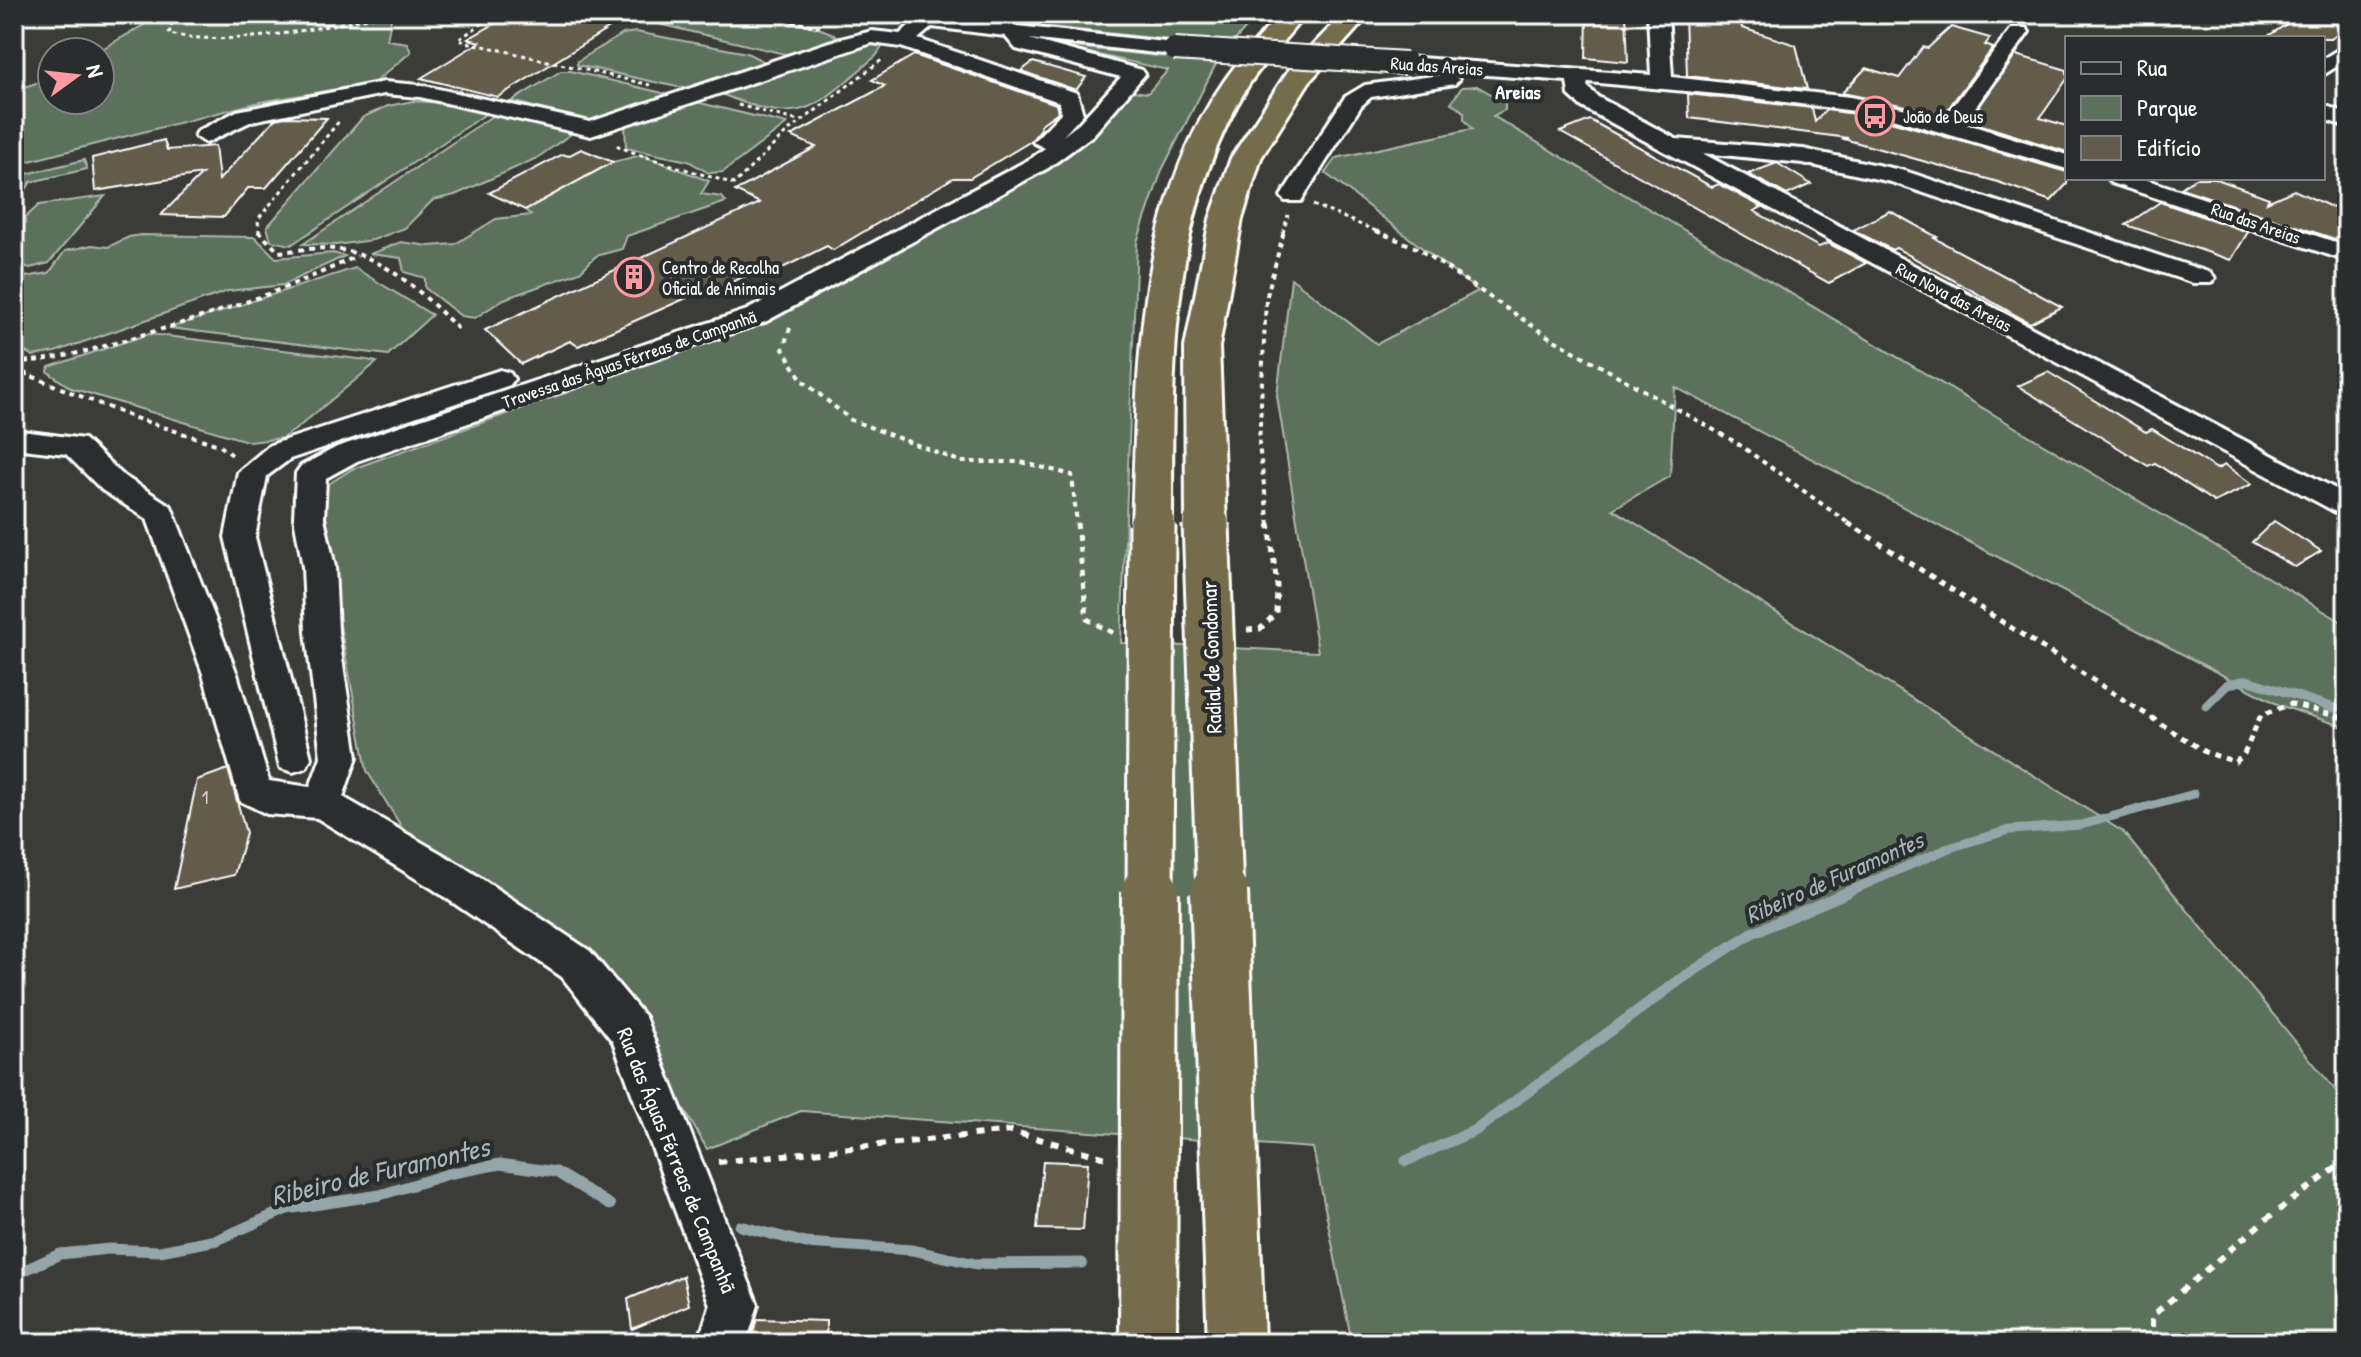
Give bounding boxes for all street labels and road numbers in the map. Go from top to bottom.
street label: Rua das Areias [1390,50,1484,82]
street label: Rua das Areias [2208,196,2304,250]
street label: Rua Nova das Areias [1892,256,2016,338]
street label: Travessa das Águas Férreas de Campanhã [499,304,759,414]
street label: Radial de Gondomar [1193,580,1229,734]
street label: Rua das Águas Férreas de Campanhã [610,1023,744,1297]

